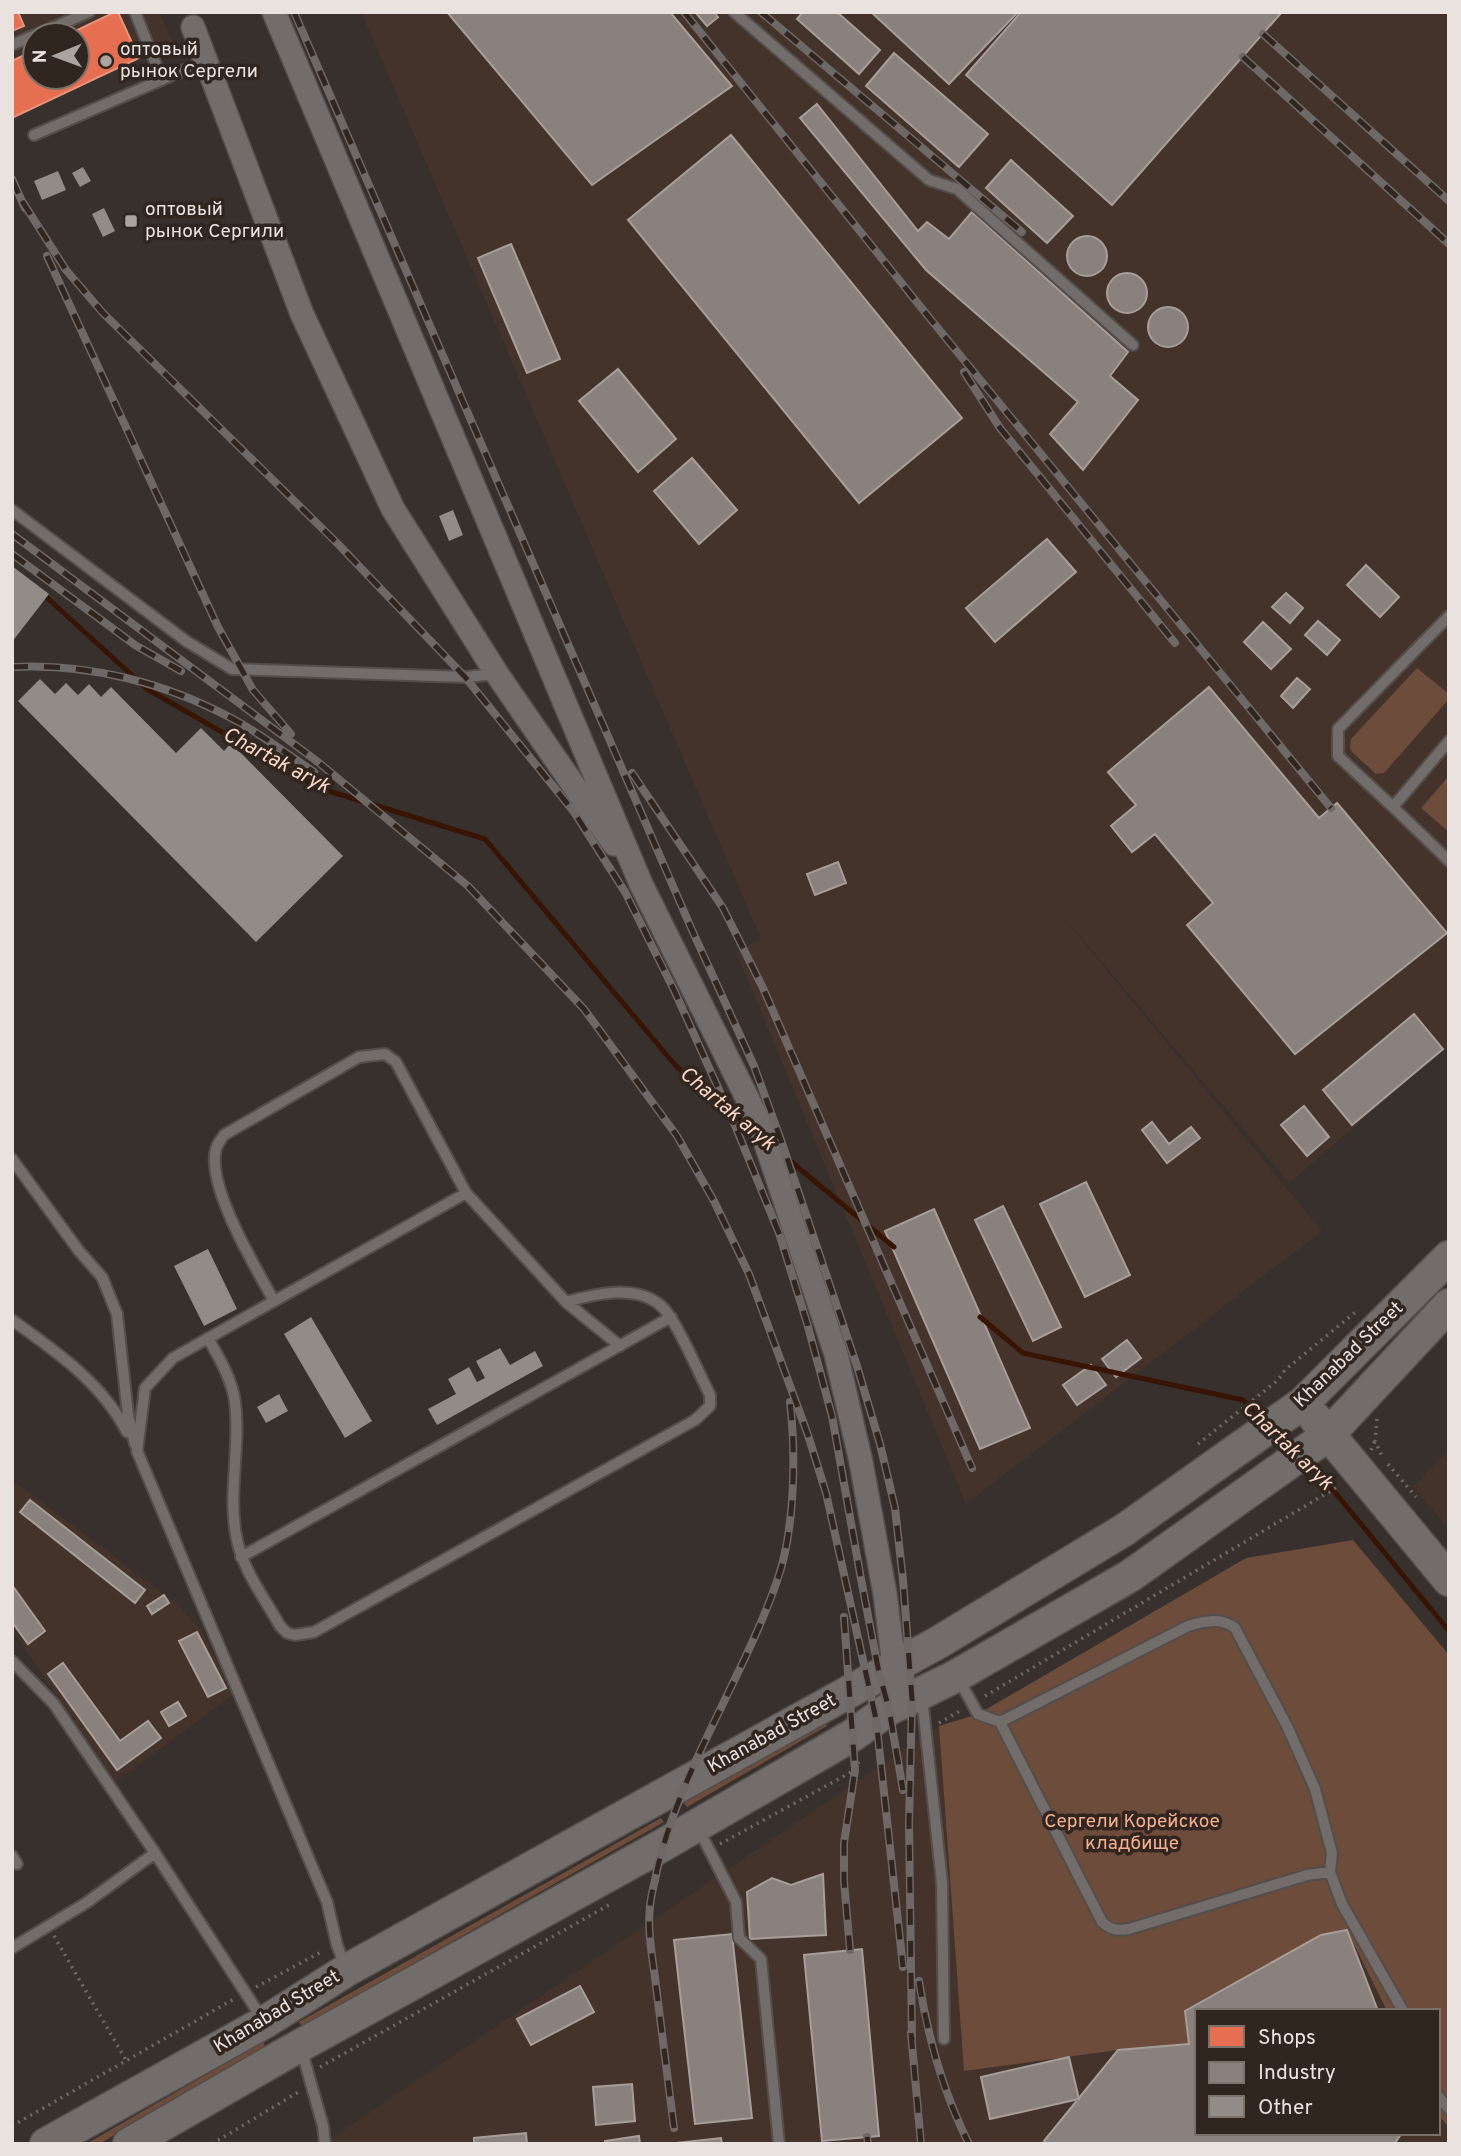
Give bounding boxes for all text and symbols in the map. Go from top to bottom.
north arrow [21,21,91,91]
place label: оптовый рынок Сергели [120,38,258,84]
text: N [29,49,53,63]
marker: оптовый рынок Сергели [98,53,114,69]
place label: оптовый рынок Сергили [145,198,284,244]
marker: оптовый рынок Сергили [123,213,139,229]
water label: Chartak aryk [218,722,335,801]
water label: Chartak aryk [673,1061,781,1157]
street label: Khanabad Street [1289,1297,1409,1413]
water label: Chartak aryk [1235,1396,1339,1497]
street label: Khanabad Street [704,1689,840,1779]
park label: Сергели Корейское кладбище [1044,1810,1220,1856]
street label: Khanabad Street [210,1965,344,2059]
legend [1195,2009,1440,2135]
text: Shops [1258,2025,1316,2052]
text: Industry [1258,2060,1336,2087]
text: Other [1258,2095,1313,2122]

